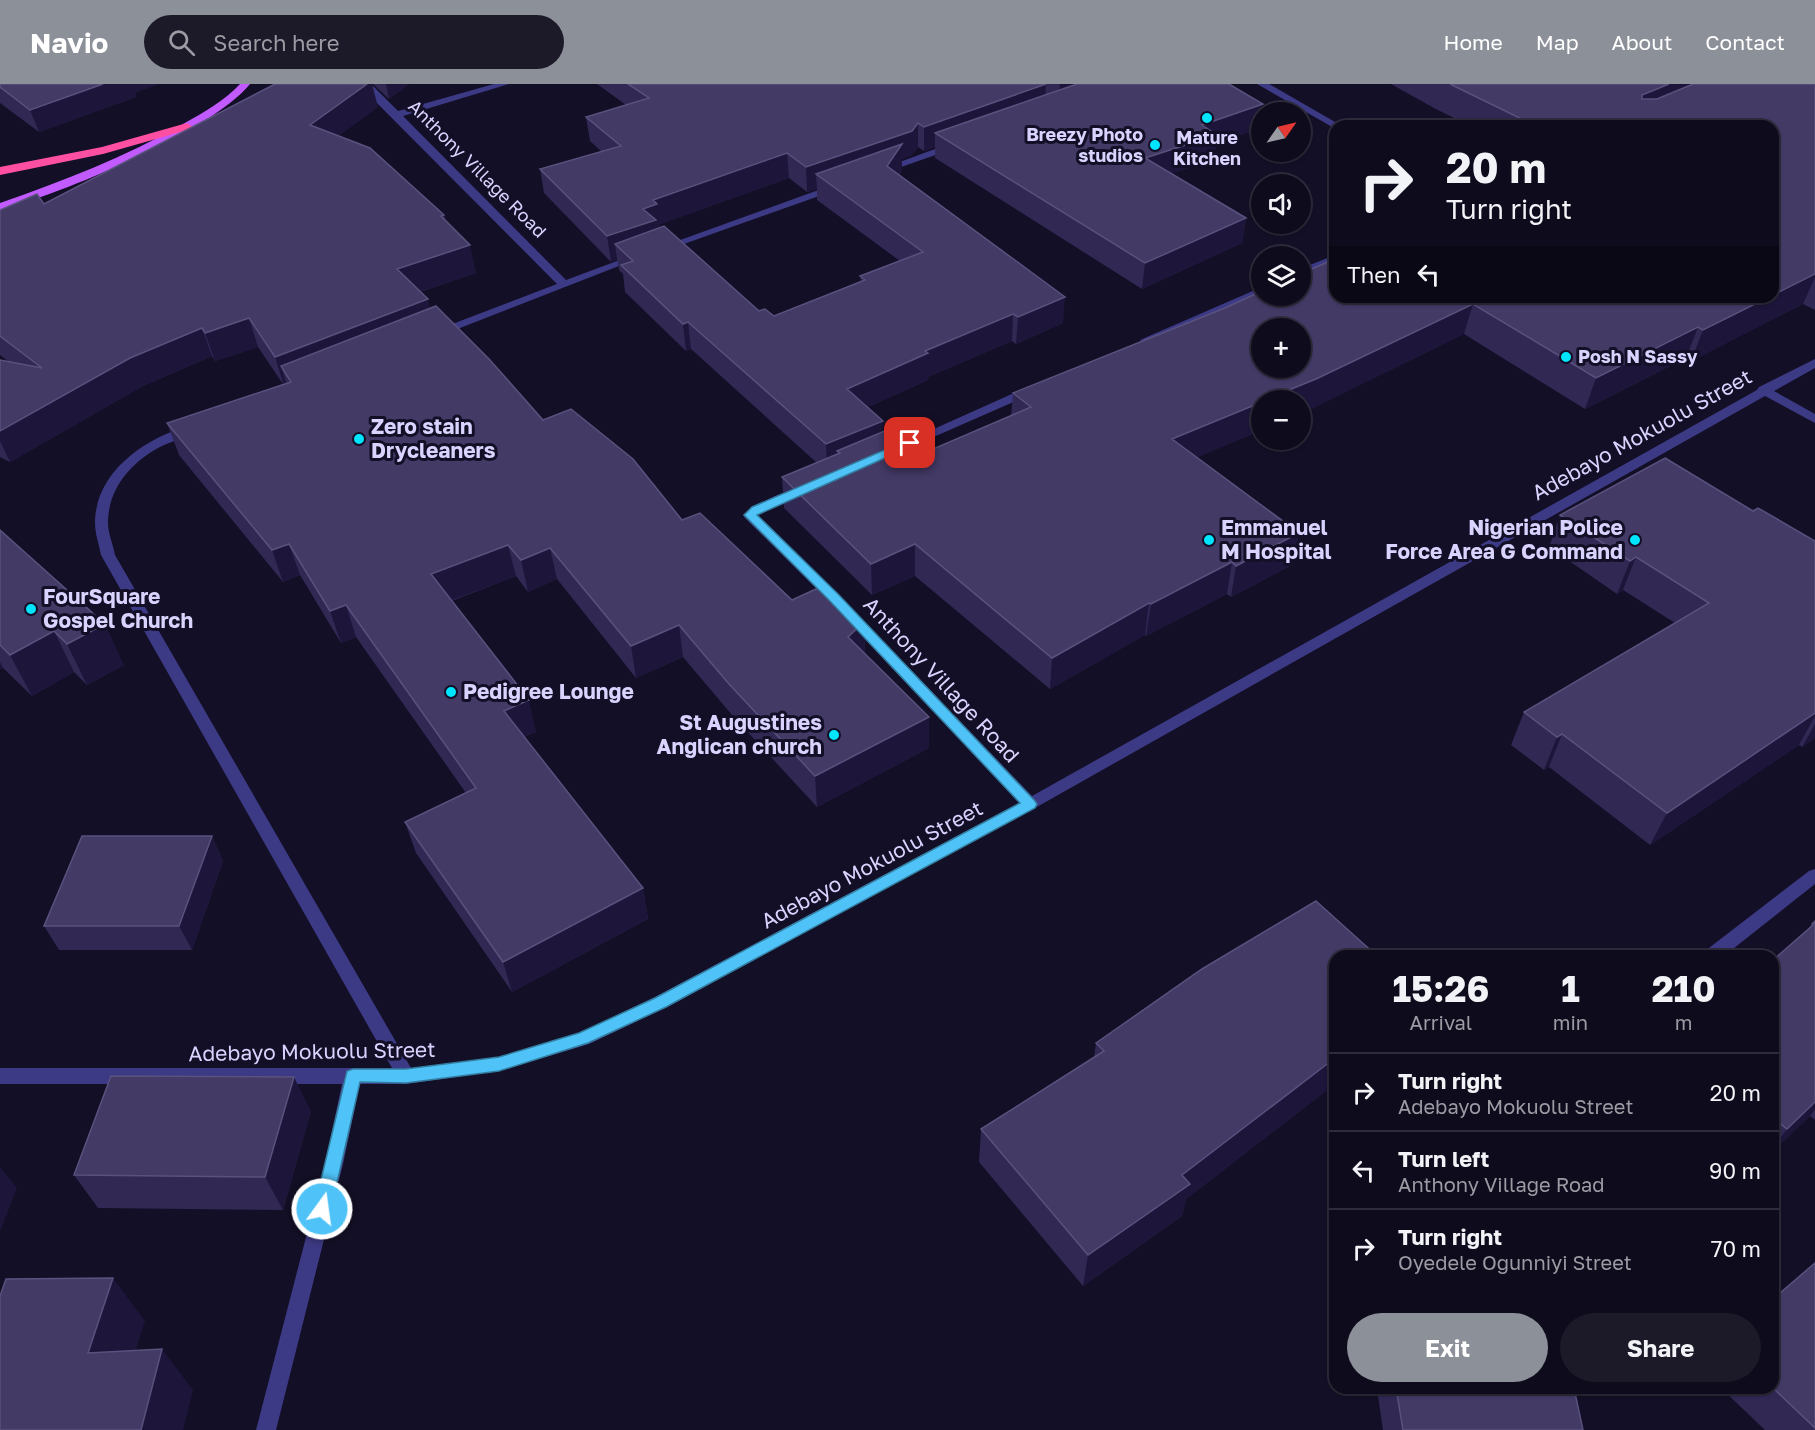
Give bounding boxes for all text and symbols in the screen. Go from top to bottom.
search box [144,15,564,69]
text: Navio [30,26,108,59]
icon: search [165,26,198,59]
text: Search here [213,29,339,56]
text: Home [1443,29,1503,55]
text: Map [1536,29,1579,55]
text: About [1612,29,1672,55]
text: Contact [1705,29,1785,55]
street label: Anthony Village Road [404,95,551,242]
north arrow [1251,102,1311,162]
map controls [1251,102,1311,450]
marker: Mature Kitchen [1200,111,1214,125]
place label: Breezy Photo studios [1026,123,1143,166]
place label: Mature Kitchen [1173,126,1241,169]
marker: Breezy Photo studios [1148,138,1162,152]
text: 20 m [1446,142,1546,192]
icon: right [1347,144,1425,222]
button: sound [1251,174,1311,234]
text: Turn right [1446,193,1572,225]
button: layers [1251,246,1311,306]
icon: left [1412,258,1445,291]
text: Then [1347,261,1400,288]
button: + [1251,318,1311,378]
place label: Posh N Sassy [1578,345,1698,367]
marker: Posh N Sassy [1559,350,1573,364]
street label: Adebayo Mokuolu Street [1527,363,1756,505]
button: − [1251,390,1311,450]
place label: Zero stain Drycleaners [371,413,496,463]
pin [884,417,935,468]
icon: arrive [893,426,926,459]
marker: Zero stain Drycleaners [352,432,366,446]
place label: Emmanuel M Hospital [1221,514,1332,564]
place label: Nigerian Police Force Area G Command [1385,514,1623,564]
marker: Emmanuel M Hospital [1202,533,1216,547]
marker: Nigerian Police Force Area G Command [1628,533,1642,547]
place label: FourSquare Gospel Church [43,583,193,633]
street label: Anthony Village Road [858,591,1025,768]
marker: FourSquare Gospel Church [24,602,38,616]
place label: Pedigree Lounge [463,678,634,704]
marker: Pedigree Lounge [444,685,458,699]
place label: St Augustines Anglican church [657,709,822,759]
marker: St Augustines Anglican church [827,728,841,742]
street label: Adebayo Mokuolu Street [756,795,987,934]
text: 15:26 [1392,967,1489,1010]
text: 1 [1561,967,1580,1010]
text: 210 [1652,967,1716,1010]
text: Arrival [1410,1010,1472,1034]
text: min [1553,1010,1588,1034]
text: m [1675,1010,1692,1034]
street label: Adebayo Mokuolu Street [188,1036,436,1066]
text: Turn right [1398,1067,1502,1094]
icon: right [1347,1076,1380,1109]
text: 20 m [1710,1079,1761,1106]
text: Adebayo Mokuolu Street [1398,1094,1633,1118]
text: Turn left [1398,1145,1489,1172]
icon: left [1347,1154,1380,1187]
text: 90 m [1709,1157,1761,1184]
text: Anthony Village Road [1398,1172,1605,1196]
position arrow [290,1177,354,1241]
text: Turn right [1398,1223,1502,1250]
icon: right [1347,1232,1380,1265]
text: 70 m [1711,1235,1761,1262]
text: Oyedele Ogunniyi Street [1398,1250,1632,1274]
button: Exit [1347,1313,1548,1382]
button: Share [1560,1313,1761,1382]

